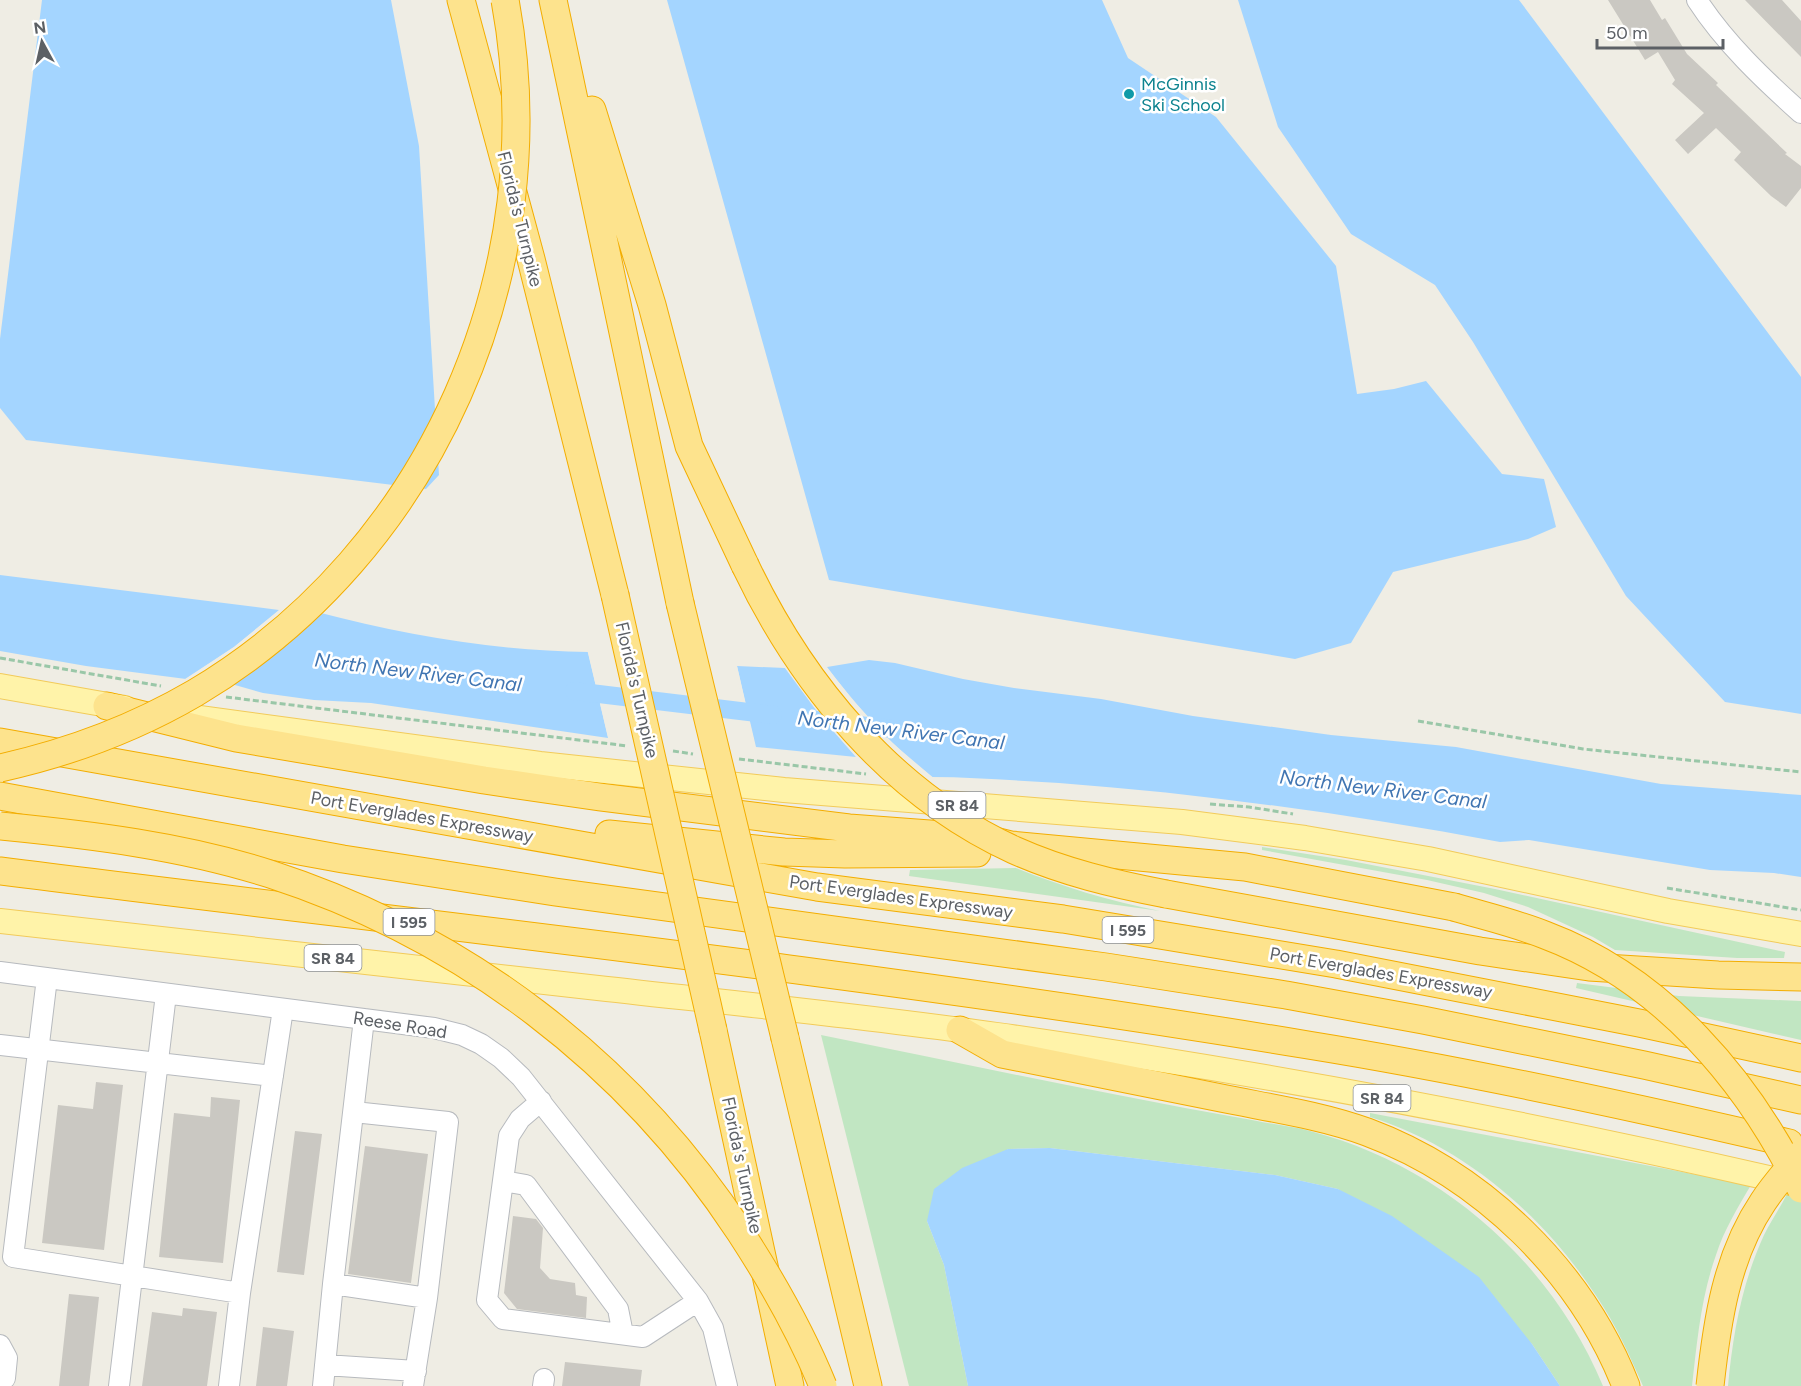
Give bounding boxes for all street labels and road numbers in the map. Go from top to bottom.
street label: Florida's Turnpike [493,149,548,289]
street label: Florida's Turnpike [611,620,663,760]
street label: Port Everglades Expressway [309,787,536,848]
road number: SR 84 [928,792,986,818]
street label: Port Everglades Expressway [788,870,1015,924]
road number: I 595 [384,909,434,935]
road number: I 595 [1102,917,1154,943]
street label: Port Everglades Expressway [1268,943,1495,1004]
road number: SR 84 [304,945,362,971]
street label: Reese Road [351,1007,449,1043]
road number: SR 84 [1354,1085,1410,1111]
street label: Florida's Turnpike [717,1095,767,1235]

